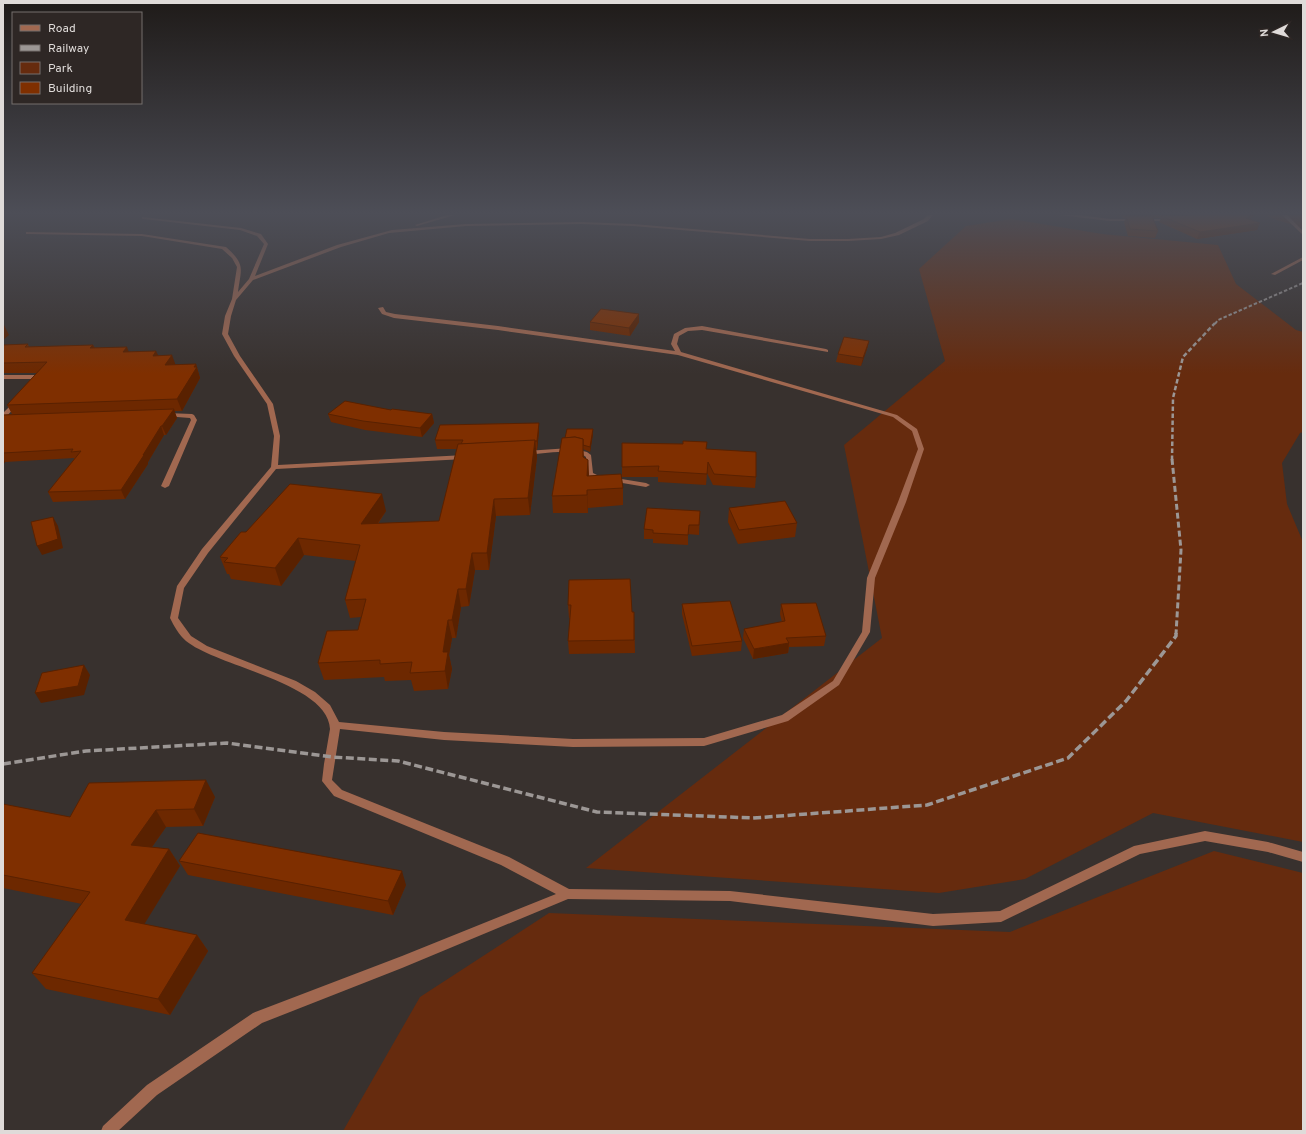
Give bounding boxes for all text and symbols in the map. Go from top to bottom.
legend [12,12,142,104]
north arrow [1254,12,1294,52]
text: Road [48,21,76,37]
text: N [1258,28,1272,37]
text: Railway [48,41,89,57]
text: Park [48,61,73,77]
text: Building [48,81,92,97]

